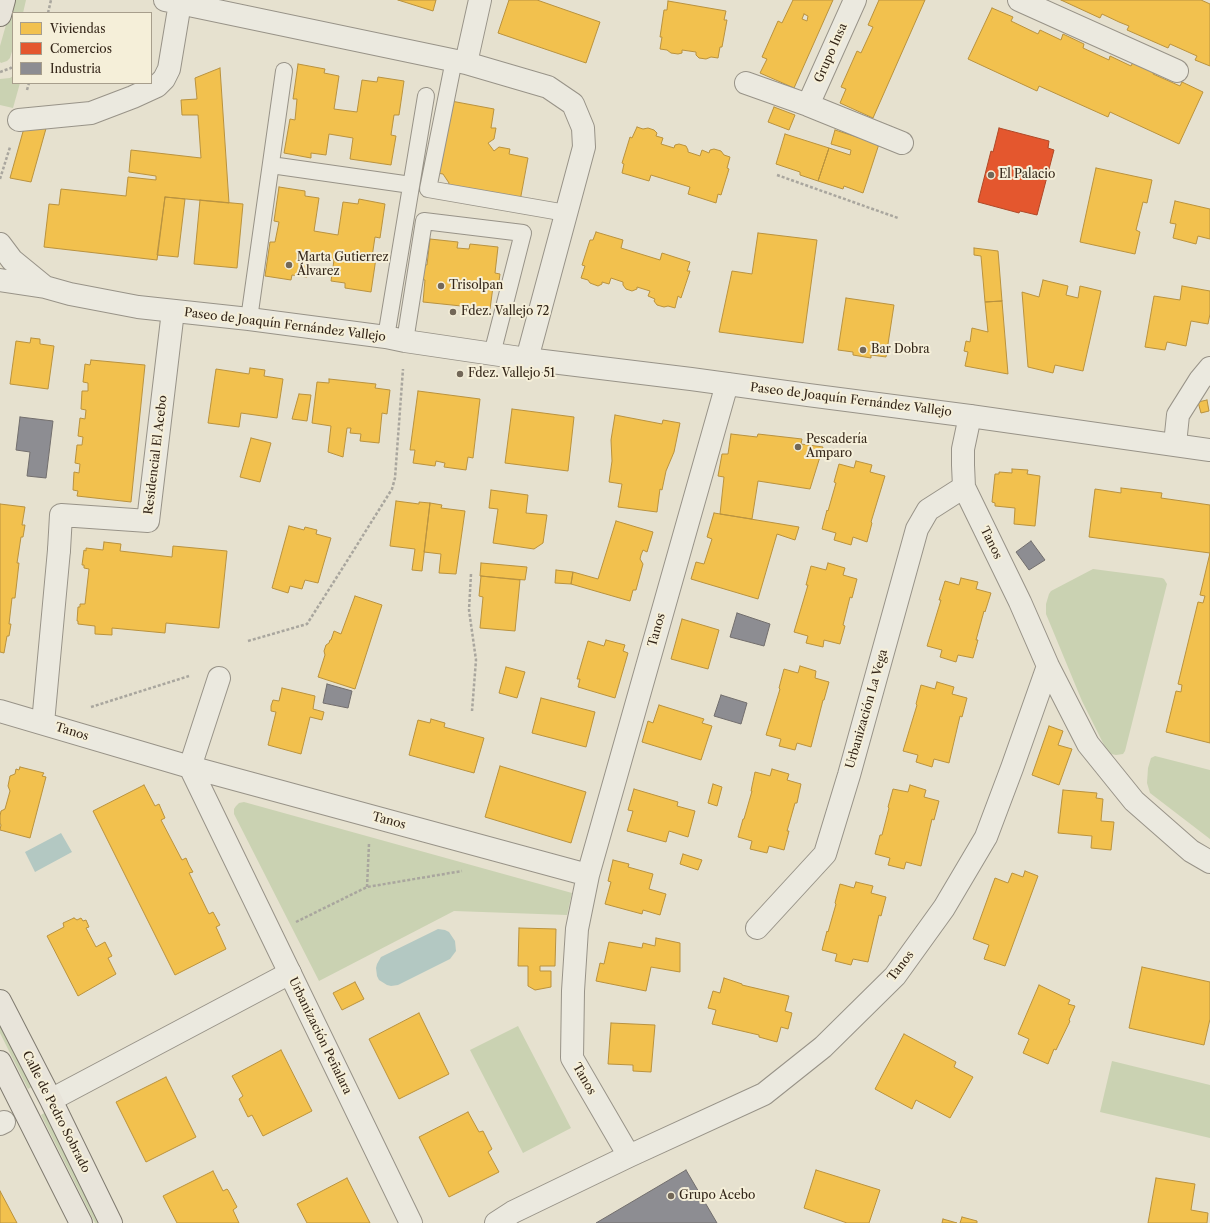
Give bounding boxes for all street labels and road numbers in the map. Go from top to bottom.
street label: Grupo Insa [811,21,851,85]
street label: Paseo de Joaquín Fernández Vallejo [183,305,387,345]
street label: Paseo de Joaquín Fernández Vallejo [749,380,953,420]
street label: Residencial El Acebo [142,394,170,516]
street label: Tanos [977,524,1005,562]
street label: Tanos [645,612,669,648]
street label: Urbanización La Vega [843,648,891,770]
street label: Tanos [54,720,90,744]
street label: Tanos [371,810,407,832]
street label: Tanos [885,948,917,984]
street label: Urbanización Peñalara [285,975,355,1097]
street label: Calle de Pedro Sobrado [19,1049,93,1175]
street label: Tanos [569,1061,599,1097]

